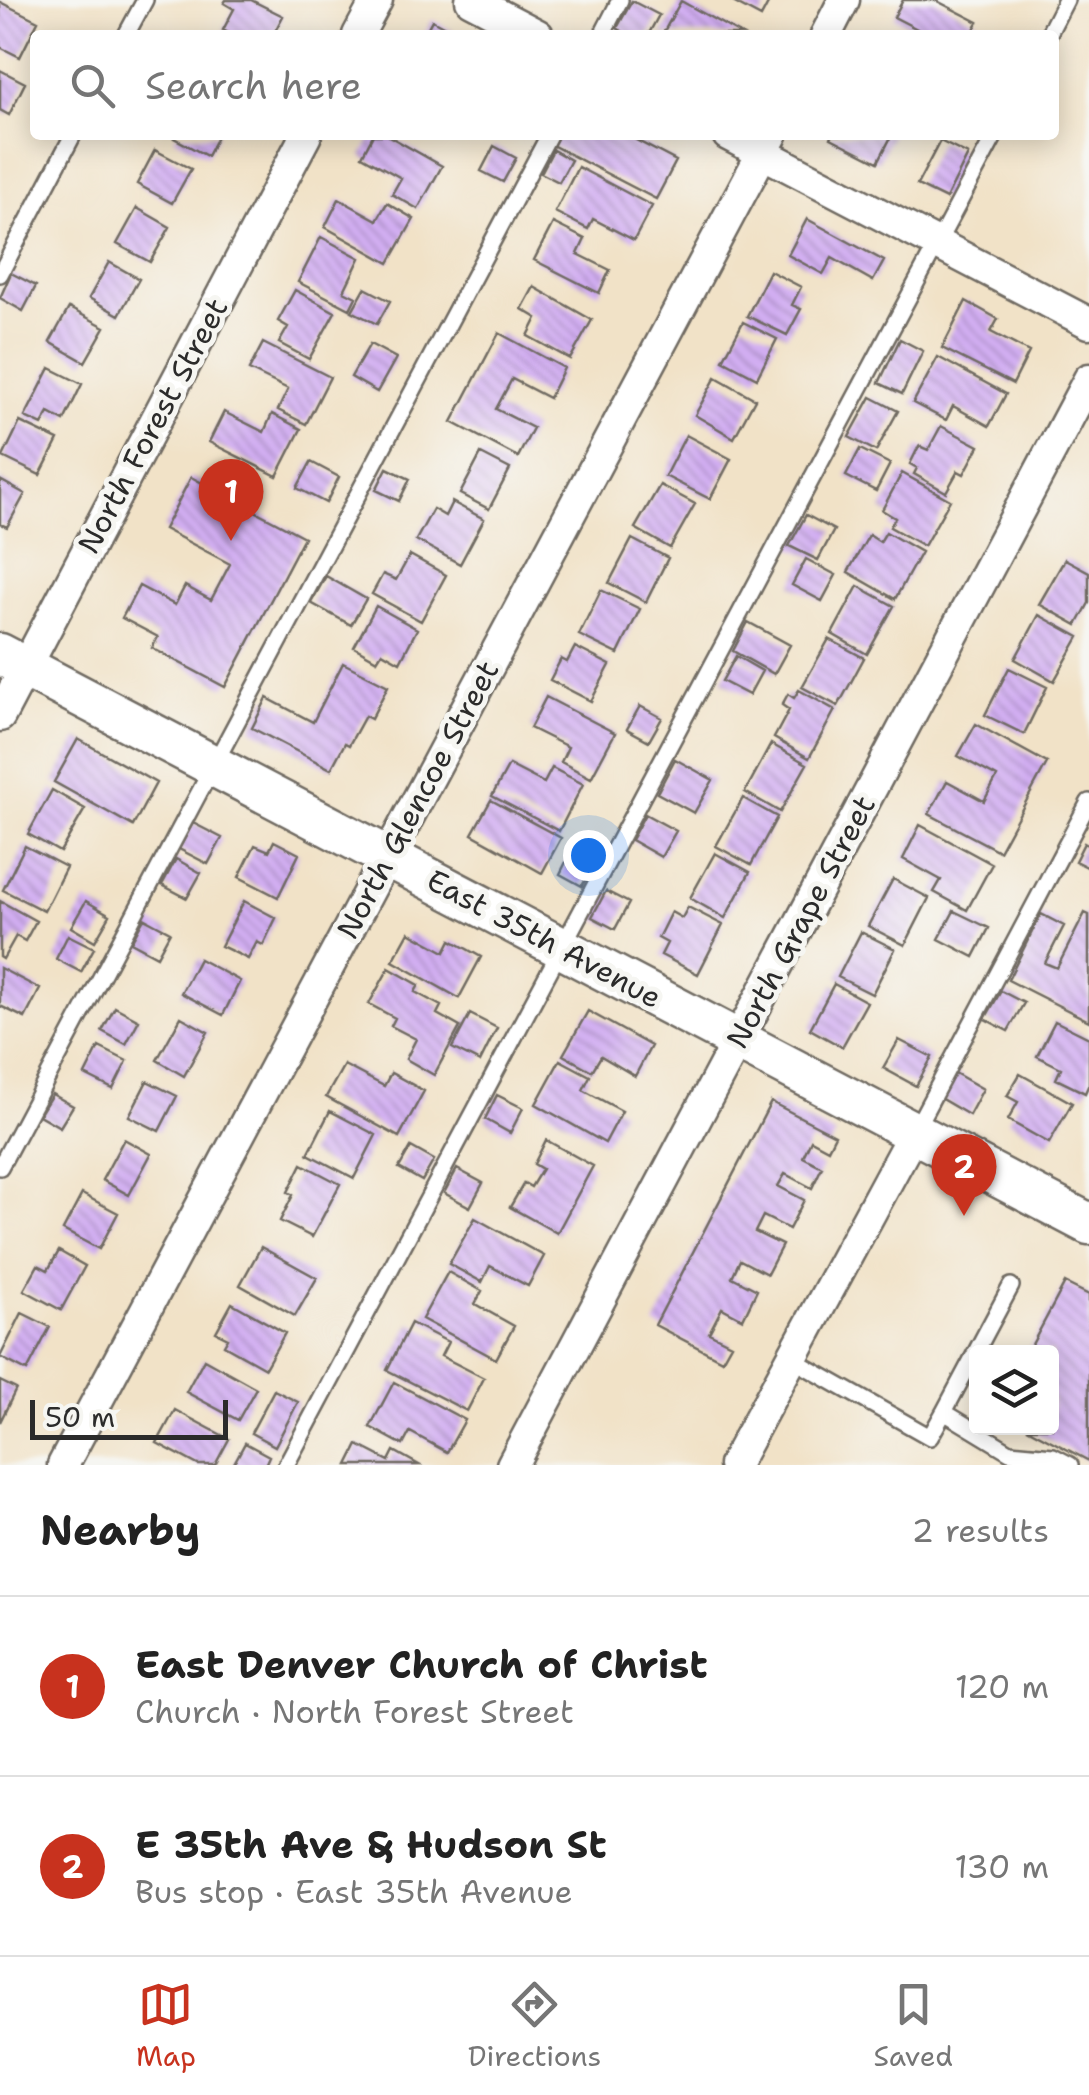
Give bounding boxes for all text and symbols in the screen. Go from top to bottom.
search box [30,30,1059,140]
icon: search [65,58,120,113]
text: Search here [145,60,362,111]
street label: North Forest Street [68,291,237,561]
pin: 1 [198,458,264,541]
street label: North Glencoe Street [327,653,508,946]
street label: North Grape Street [716,788,885,1055]
your location [563,830,614,881]
street label: East 35th Avenue [420,859,669,1018]
pin: 2 [932,1134,996,1216]
map controls [969,1345,1059,1435]
button: layers [969,1345,1059,1435]
scale bar [30,1395,228,1440]
text: 50 m [45,1398,115,1436]
text: Nearby [40,1502,200,1558]
text: 2 results [912,1509,1049,1552]
text: East Denver Church of Christ [135,1639,708,1690]
text: 1 [65,1665,80,1708]
text: 120 m [955,1665,1049,1708]
text: Church · North Forest Street [135,1690,574,1733]
text: E 35th Ave & Hudson St [135,1819,607,1870]
text: 2 [61,1845,84,1888]
text: 130 m [954,1845,1049,1888]
text: Bus stop · East 35th Avenue [135,1870,573,1913]
tab: Map [136,1977,196,2075]
tab: Directions [468,1977,601,2075]
tab: Saved [873,1977,953,2075]

